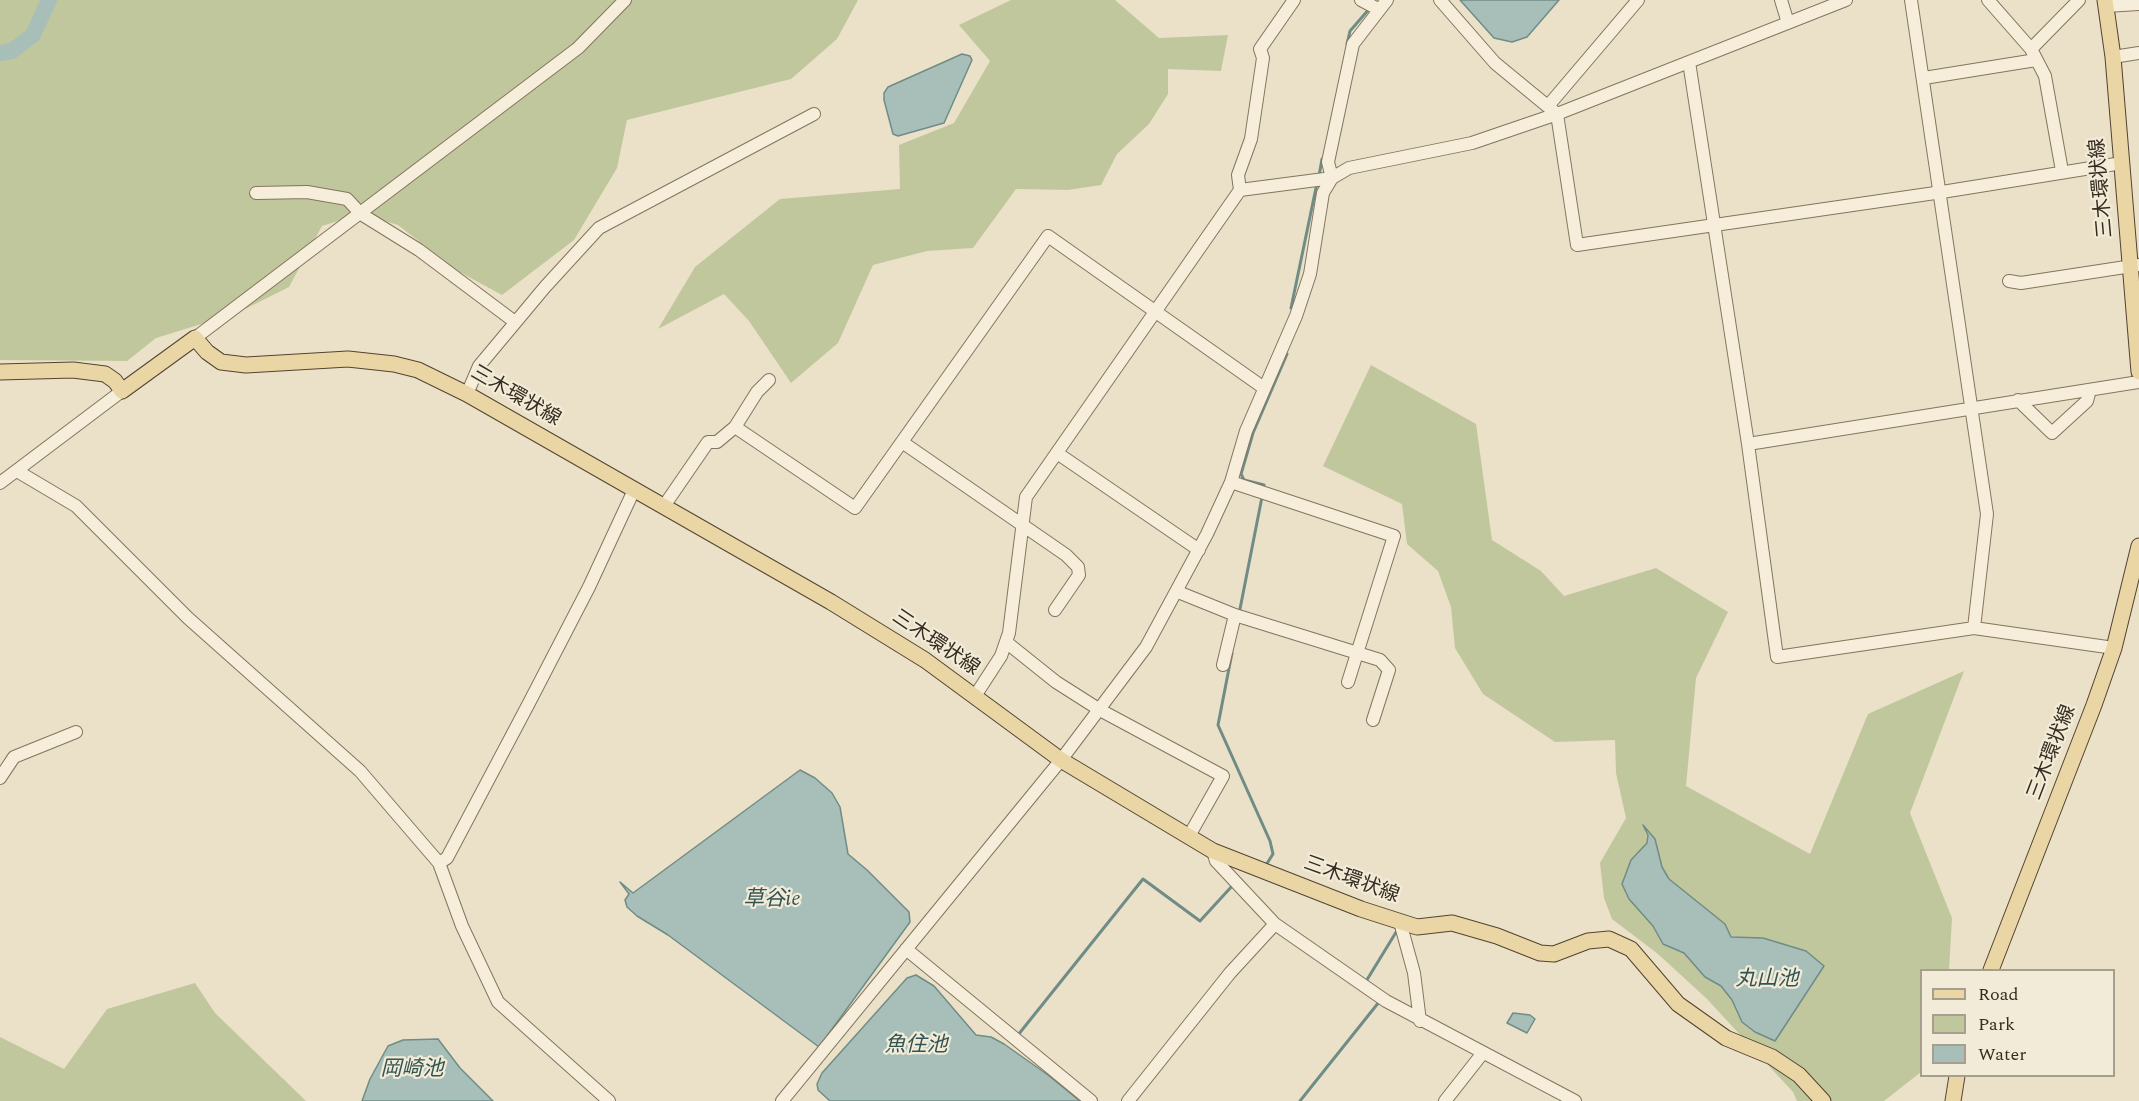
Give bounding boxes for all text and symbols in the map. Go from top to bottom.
street label: 三木環状線 [2087,137,2119,239]
street label: 三木環状線 [466,362,564,432]
street label: 三木環状線 [887,606,983,682]
street label: 三木環状線 [2024,702,2082,804]
street label: 三木環状線 [1300,853,1402,909]
water label: 草谷ie [743,888,801,914]
water label: 丸山池 [1736,968,1798,994]
legend [1920,969,2115,1077]
text: Road [1978,981,2019,1008]
text: Park [1978,1011,2015,1038]
water label: 魚住池 [885,1034,947,1060]
text: Water [1978,1041,2026,1068]
water label: 岡崎池 [381,1058,443,1084]

